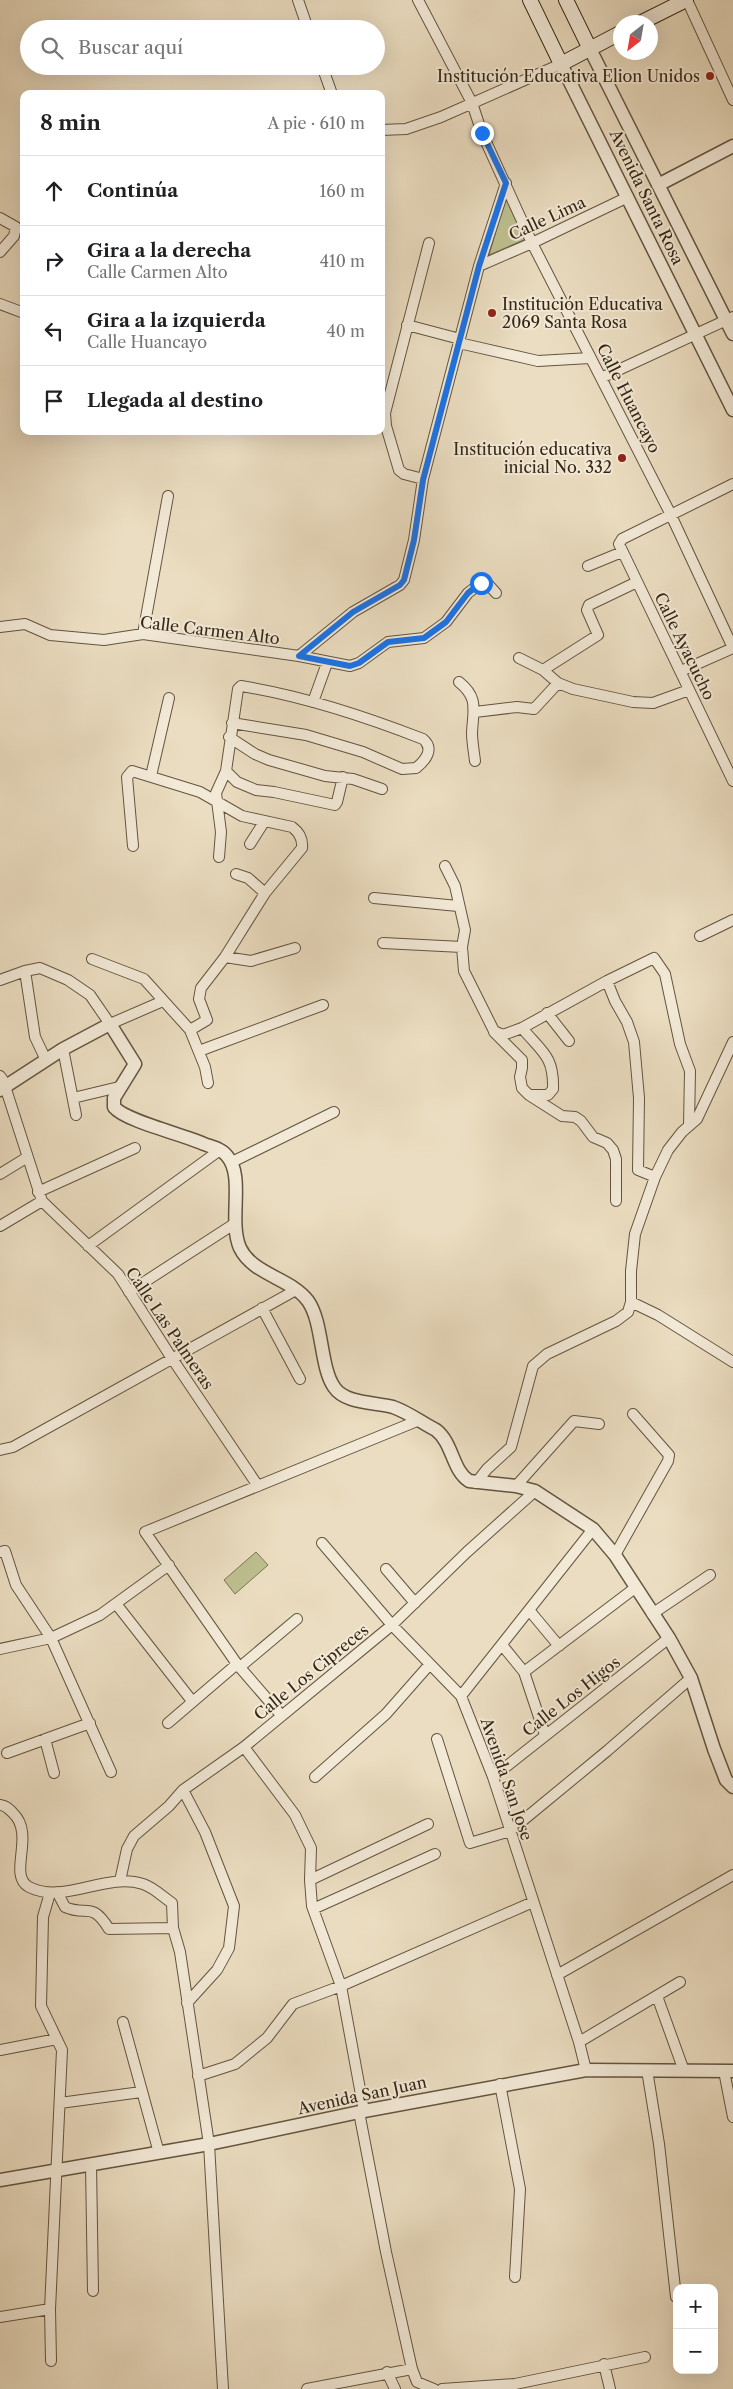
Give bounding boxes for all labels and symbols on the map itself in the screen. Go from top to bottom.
north arrow [613,15,658,60]
place label: Institución Educativa Elion Unidos [437,66,700,86]
marker: Institución Educativa Elion Unidos [704,70,716,82]
route end [471,122,494,145]
street label: Avenida Santa Rosa [605,125,689,268]
street label: Calle Lima [506,191,589,244]
place label: Institución Educativa 2069 Santa Rosa [502,294,663,332]
marker: Institución Educativa 2069 Santa Rosa [486,307,498,319]
street label: Calle Huancayo [593,340,665,456]
place label: Institución educativa inicial No. 332 [453,439,613,477]
marker: Institución educativa inicial No. 332 [616,452,628,464]
route start [470,572,493,595]
street label: Calle Ayacucho [650,589,720,703]
street label: Calle Carmen Alto [139,612,281,649]
street label: Calle Las Palmeras [122,1263,218,1393]
street label: Calle Los Cipreces [250,1620,372,1724]
street label: Calle Los Higos [518,1652,624,1740]
street label: Avenida San Jose [476,1714,537,1843]
street label: Avenida San Juan [295,2072,428,2119]

